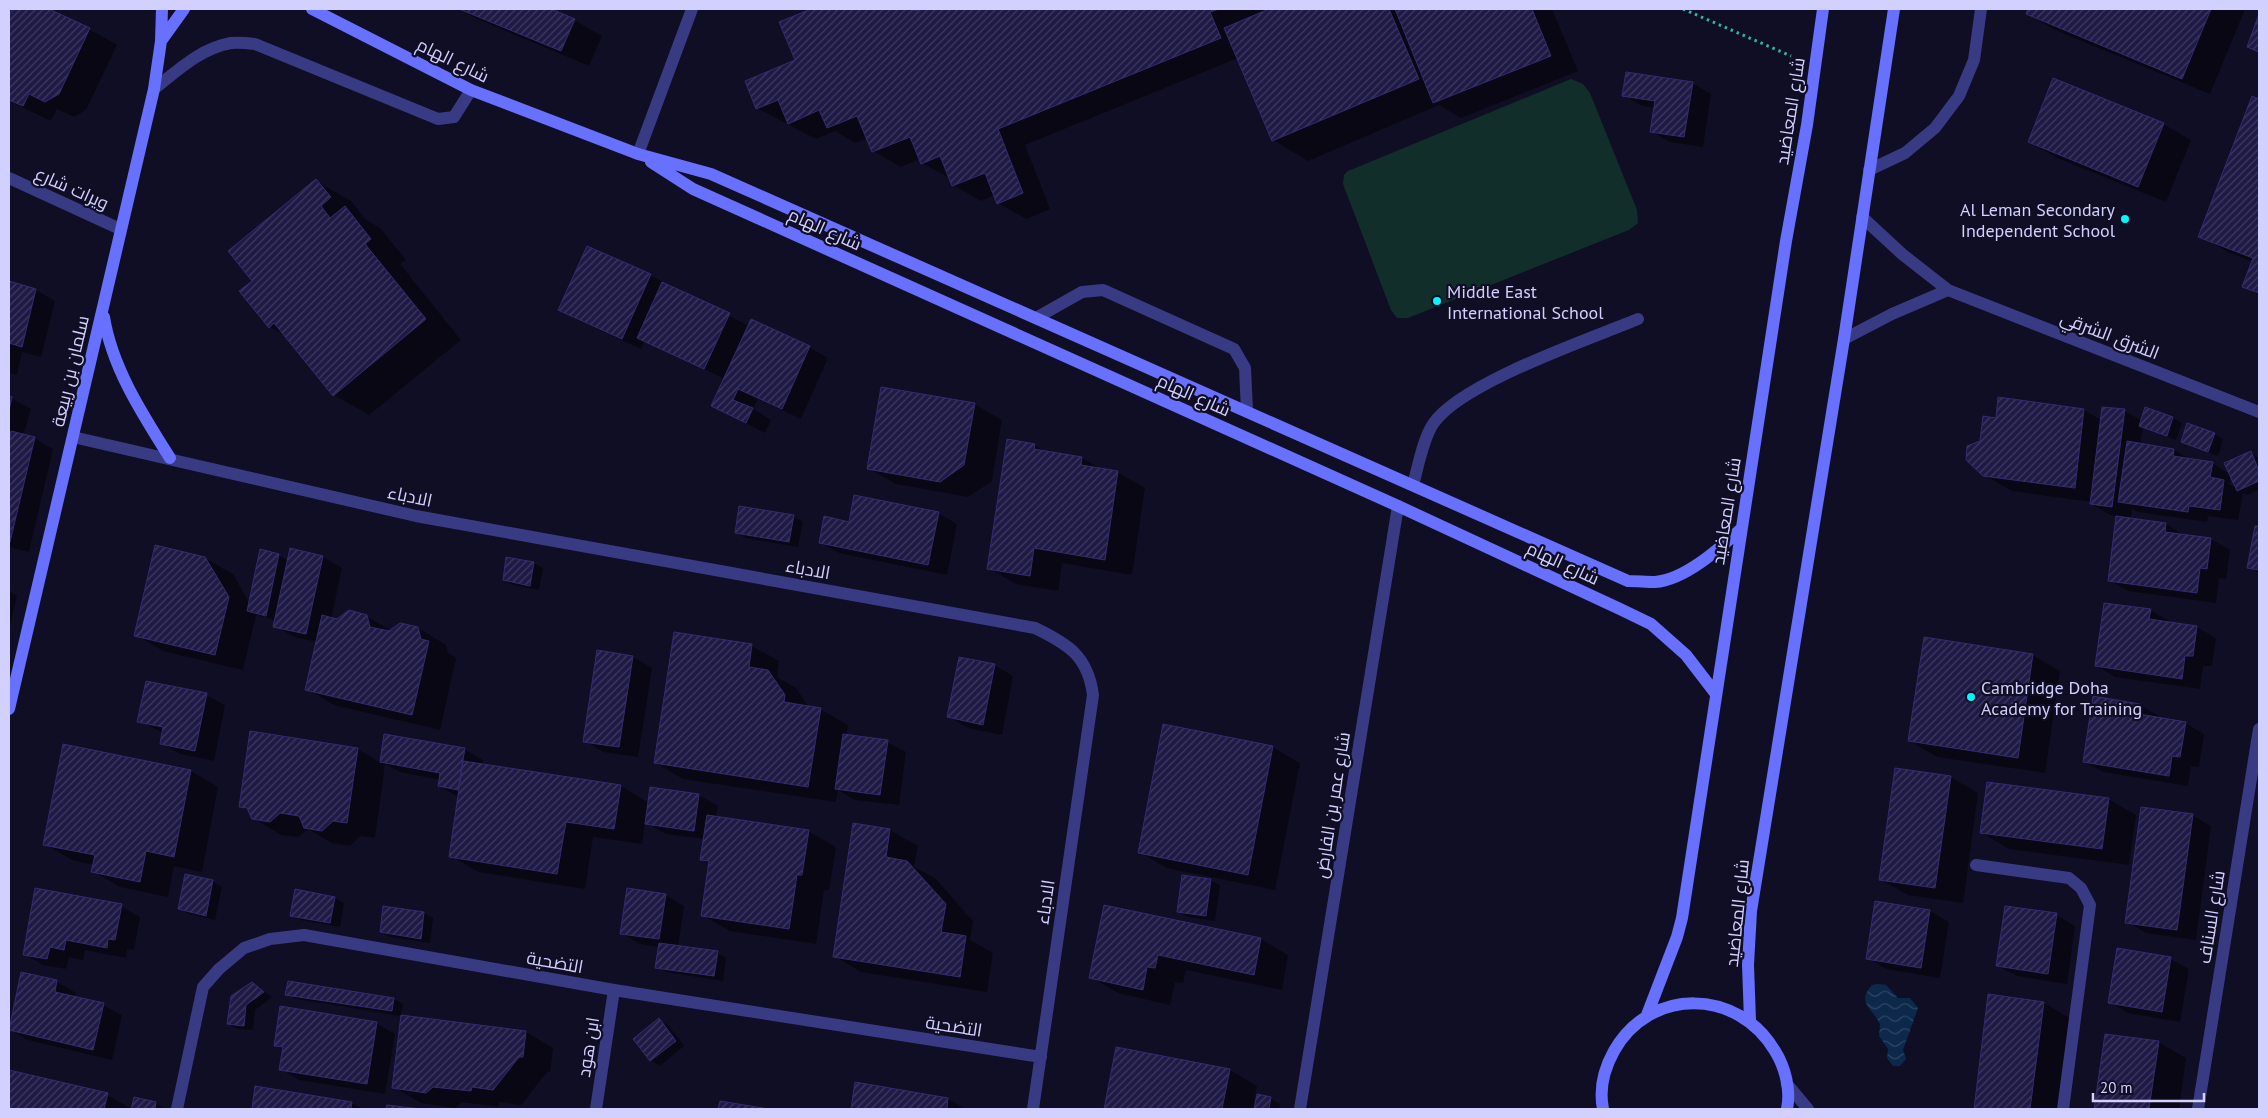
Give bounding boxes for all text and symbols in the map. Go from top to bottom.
street label: شارع الهام [413,33,493,88]
street label: شارع المعاضيد [1770,56,1811,166]
street label: ويرات شارع [31,161,113,215]
place label: Al Leman Secondary Independent School [1960,198,2116,242]
street label: شارع الهام [784,203,865,256]
marker: Al Leman Secondary Independent School [2119,213,2131,225]
place label: Middle East International School [1447,280,1604,324]
marker: Middle East International School [1431,295,1443,307]
street label: الشرق الشرقي [2056,306,2163,367]
street label: سلمان بن ربيعة [46,313,94,429]
street label: شارع الهام [1153,369,1234,422]
street label: شارع المعاضيد [1706,456,1747,566]
street label: الادباء [386,480,434,512]
street label: شارع الهام [1522,536,1603,591]
street label: الادباء [784,554,832,584]
place label: Cambridge Doha Academy for Training [1981,676,2142,720]
marker: Cambridge Doha Academy for Training [1965,691,1977,703]
street label: شارع عمر بن الفارض [1309,730,1356,880]
street label: شارع المعاضيد [1720,858,1755,968]
street label: شارع السناف [2192,869,2231,965]
street label: الادباء [1030,878,1060,926]
street label: التضحية [525,946,585,978]
street label: التضحية [924,1010,984,1042]
street label: ابن هود [572,1015,604,1079]
scale bar [2093,1070,2204,1102]
text: 20 m [2100,1078,2133,1097]

